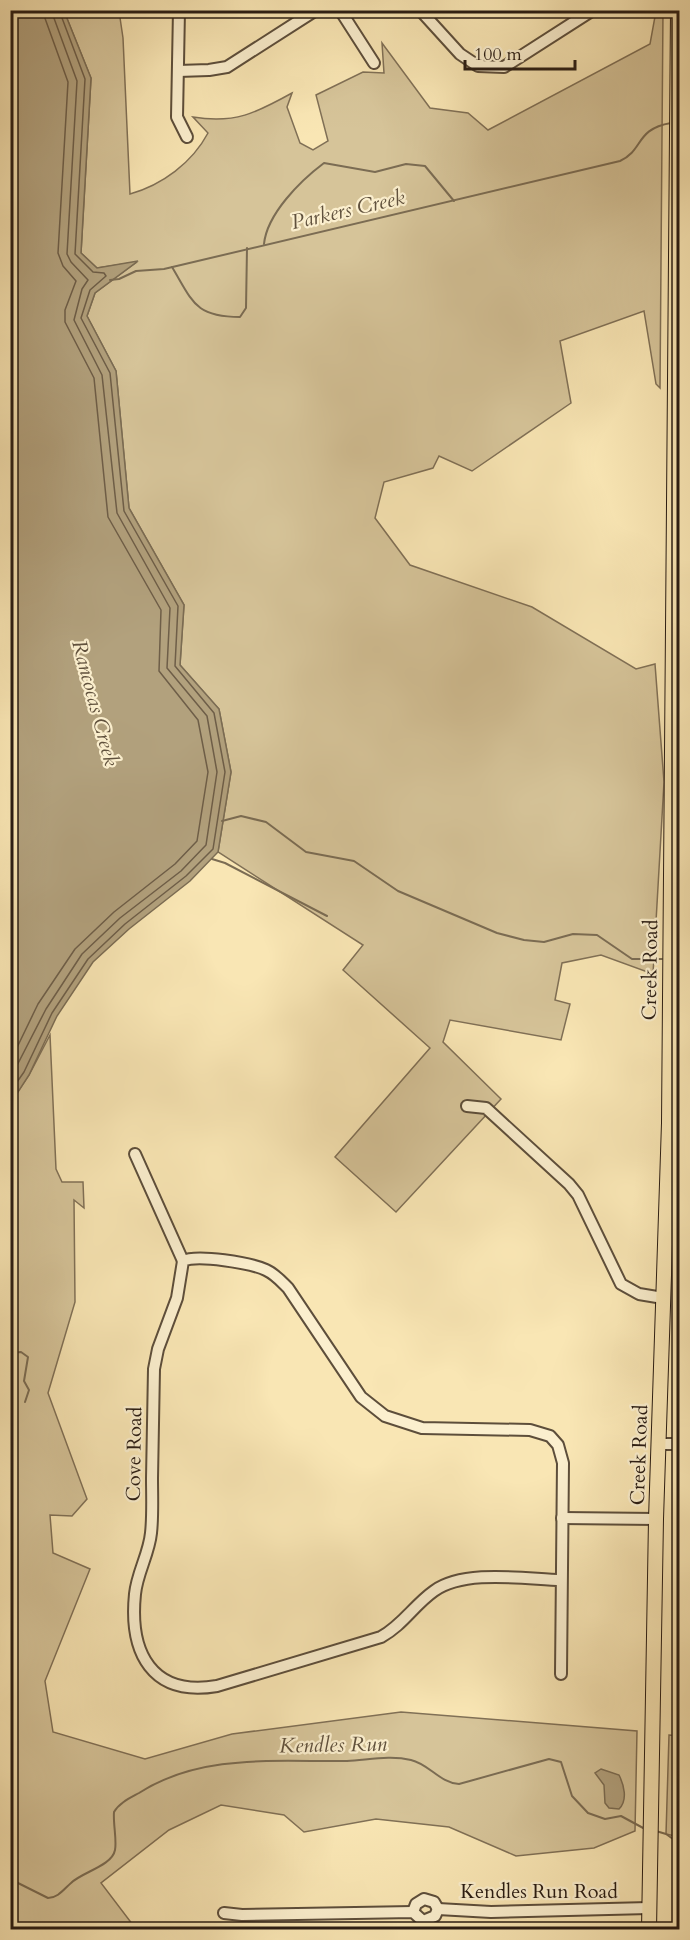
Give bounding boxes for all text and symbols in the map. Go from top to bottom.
scale bar [465,33,574,71]
text: 100 m [474,42,522,67]
water label: Parkers Creek [288,183,408,237]
water label: Rancocas Creek [64,637,126,770]
street label: Creek Road [636,919,664,1021]
street label: Creek Road [624,1404,654,1506]
street label: Cove Road [120,1406,148,1502]
water label: Kendles Run [279,1730,388,1760]
street label: Kendles Run Road [460,1878,618,1905]

